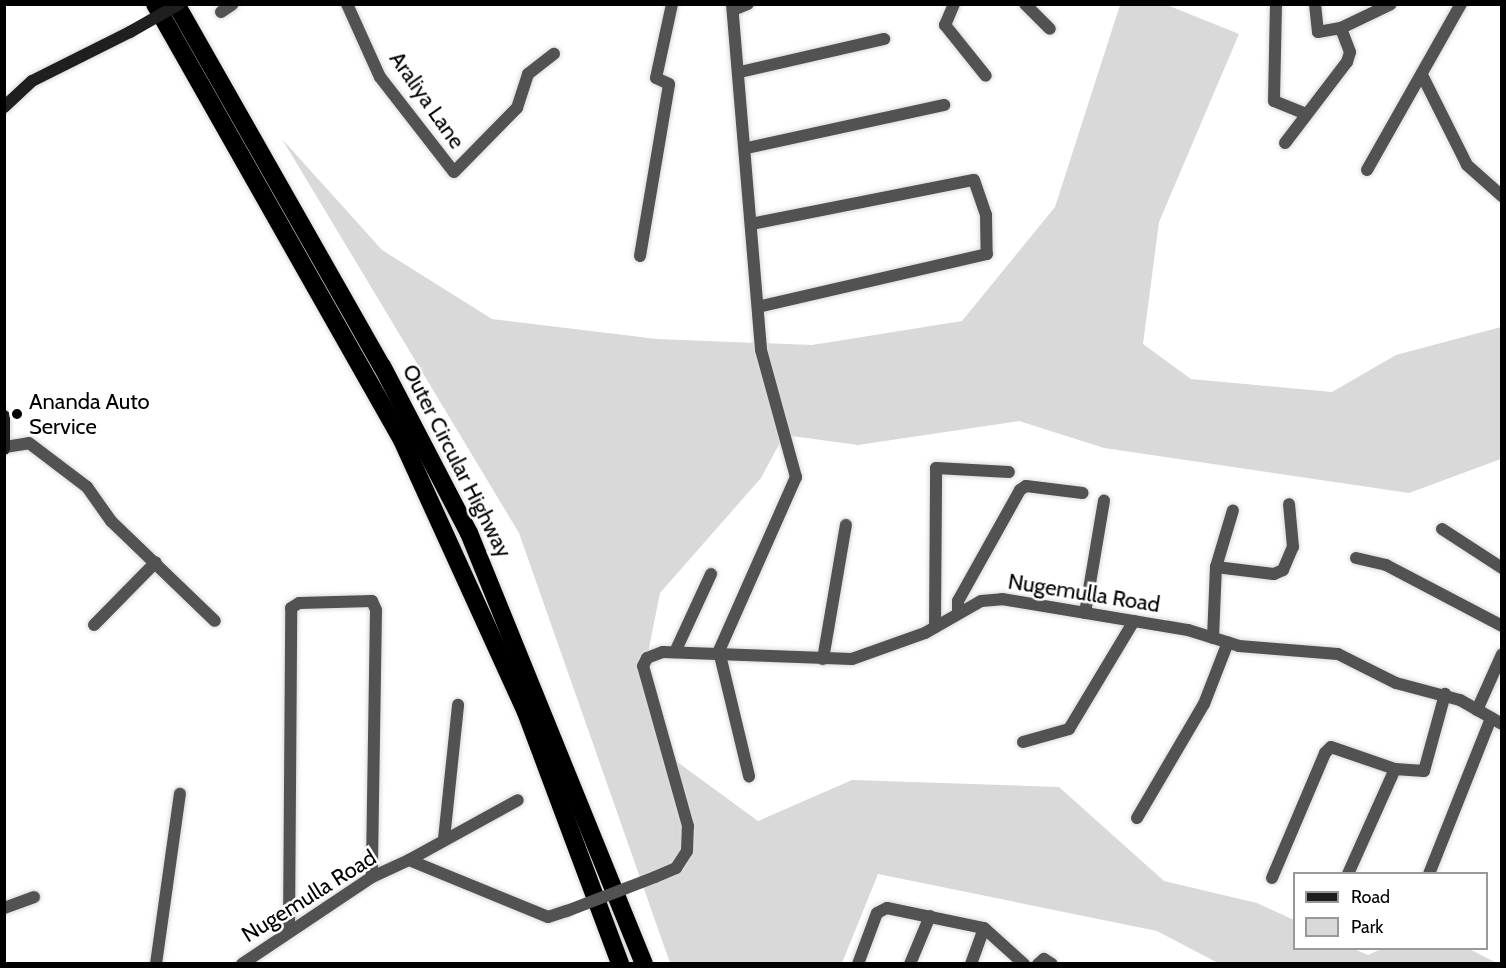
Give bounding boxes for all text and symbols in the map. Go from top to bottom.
street label: Araliya Lane [384,46,470,154]
street label: Outer Circular Highway [397,360,517,562]
place label: Ananda Auto Service [29,388,150,440]
marker: Ananda Auto Service [10,407,24,421]
street label: Nugemulla Road [1006,568,1162,618]
street label: Nugemulla Road [237,844,381,948]
legend [1293,872,1488,950]
text: Road [1351,886,1390,908]
text: Park [1351,916,1383,938]

